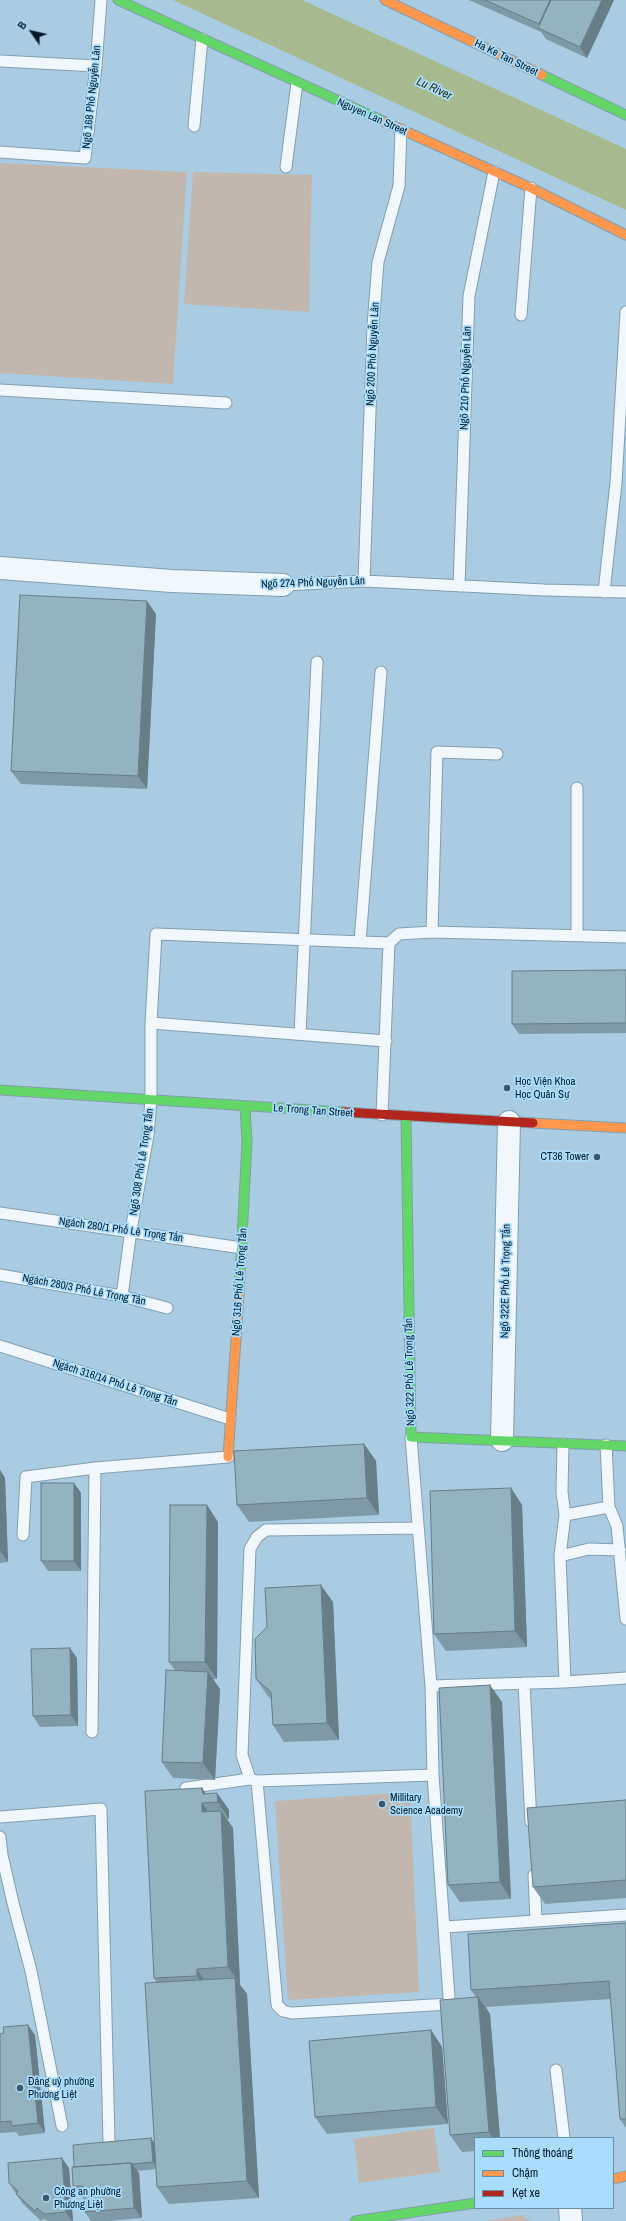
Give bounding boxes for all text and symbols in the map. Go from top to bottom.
north arrow [12,12,52,52]
text: B [14,19,30,32]
street label: Ha Ke Tan Street [472,37,540,79]
street label: Ngõ 168 Phố Nguyễn Lân [80,45,104,149]
water label: Lu River [414,75,454,103]
street label: Nguyen Lan Street [335,96,409,138]
street label: Ngõ 200 Phố Nguyễn Lân [364,302,382,406]
street label: Ngõ 210 Phố Nguyễn Lân [458,326,474,430]
street label: Ngõ 274 Phố Nguyễn Lân [261,575,365,591]
place label: Học Viện Khoa Học Quân Sự [515,1075,576,1101]
marker: Học Viện Khoa Học Quân Sự [502,1083,512,1093]
street label: Le Trong Tan Street [273,1102,353,1120]
street label: Ngõ 308 Phố Lê Trọng Tấn [127,1108,157,1216]
place label: CT36 Tower [540,1150,589,1164]
marker: CT36 Tower [592,1152,602,1162]
street label: Ngách 280/1 Phố Lê Trọng Tấn [58,1215,184,1245]
street label: Ngõ 322E Phố Lê Trọng Tấn [498,1224,514,1338]
street label: Ngõ 316 Phố Lê Trọng Tấn [230,1228,250,1336]
street label: Ngách 280/3 Phố Lê Trọng Tấn [21,1272,147,1308]
street label: Ngõ 322 Phố Lê Trọng Tấn [402,1318,418,1426]
street label: Ngách 316/14 Phố Lê Trọng Tấn [51,1357,179,1409]
place label: Millitary Science Academy [390,1791,463,1817]
marker: Millitary Science Academy [377,1799,387,1809]
place label: Đảng uỷ phường Phương Liệt [28,2075,94,2101]
marker: Đảng uỷ phường Phương Liệt [15,2083,25,2093]
legend [474,2137,614,2209]
text: Thông thoáng [512,2145,573,2161]
text: Chậm [512,2165,538,2181]
place label: Công an phường Phương Liệt [54,2185,121,2211]
text: Kẹt xe [512,2185,540,2201]
marker: Công an phường Phương Liệt [41,2193,51,2203]

